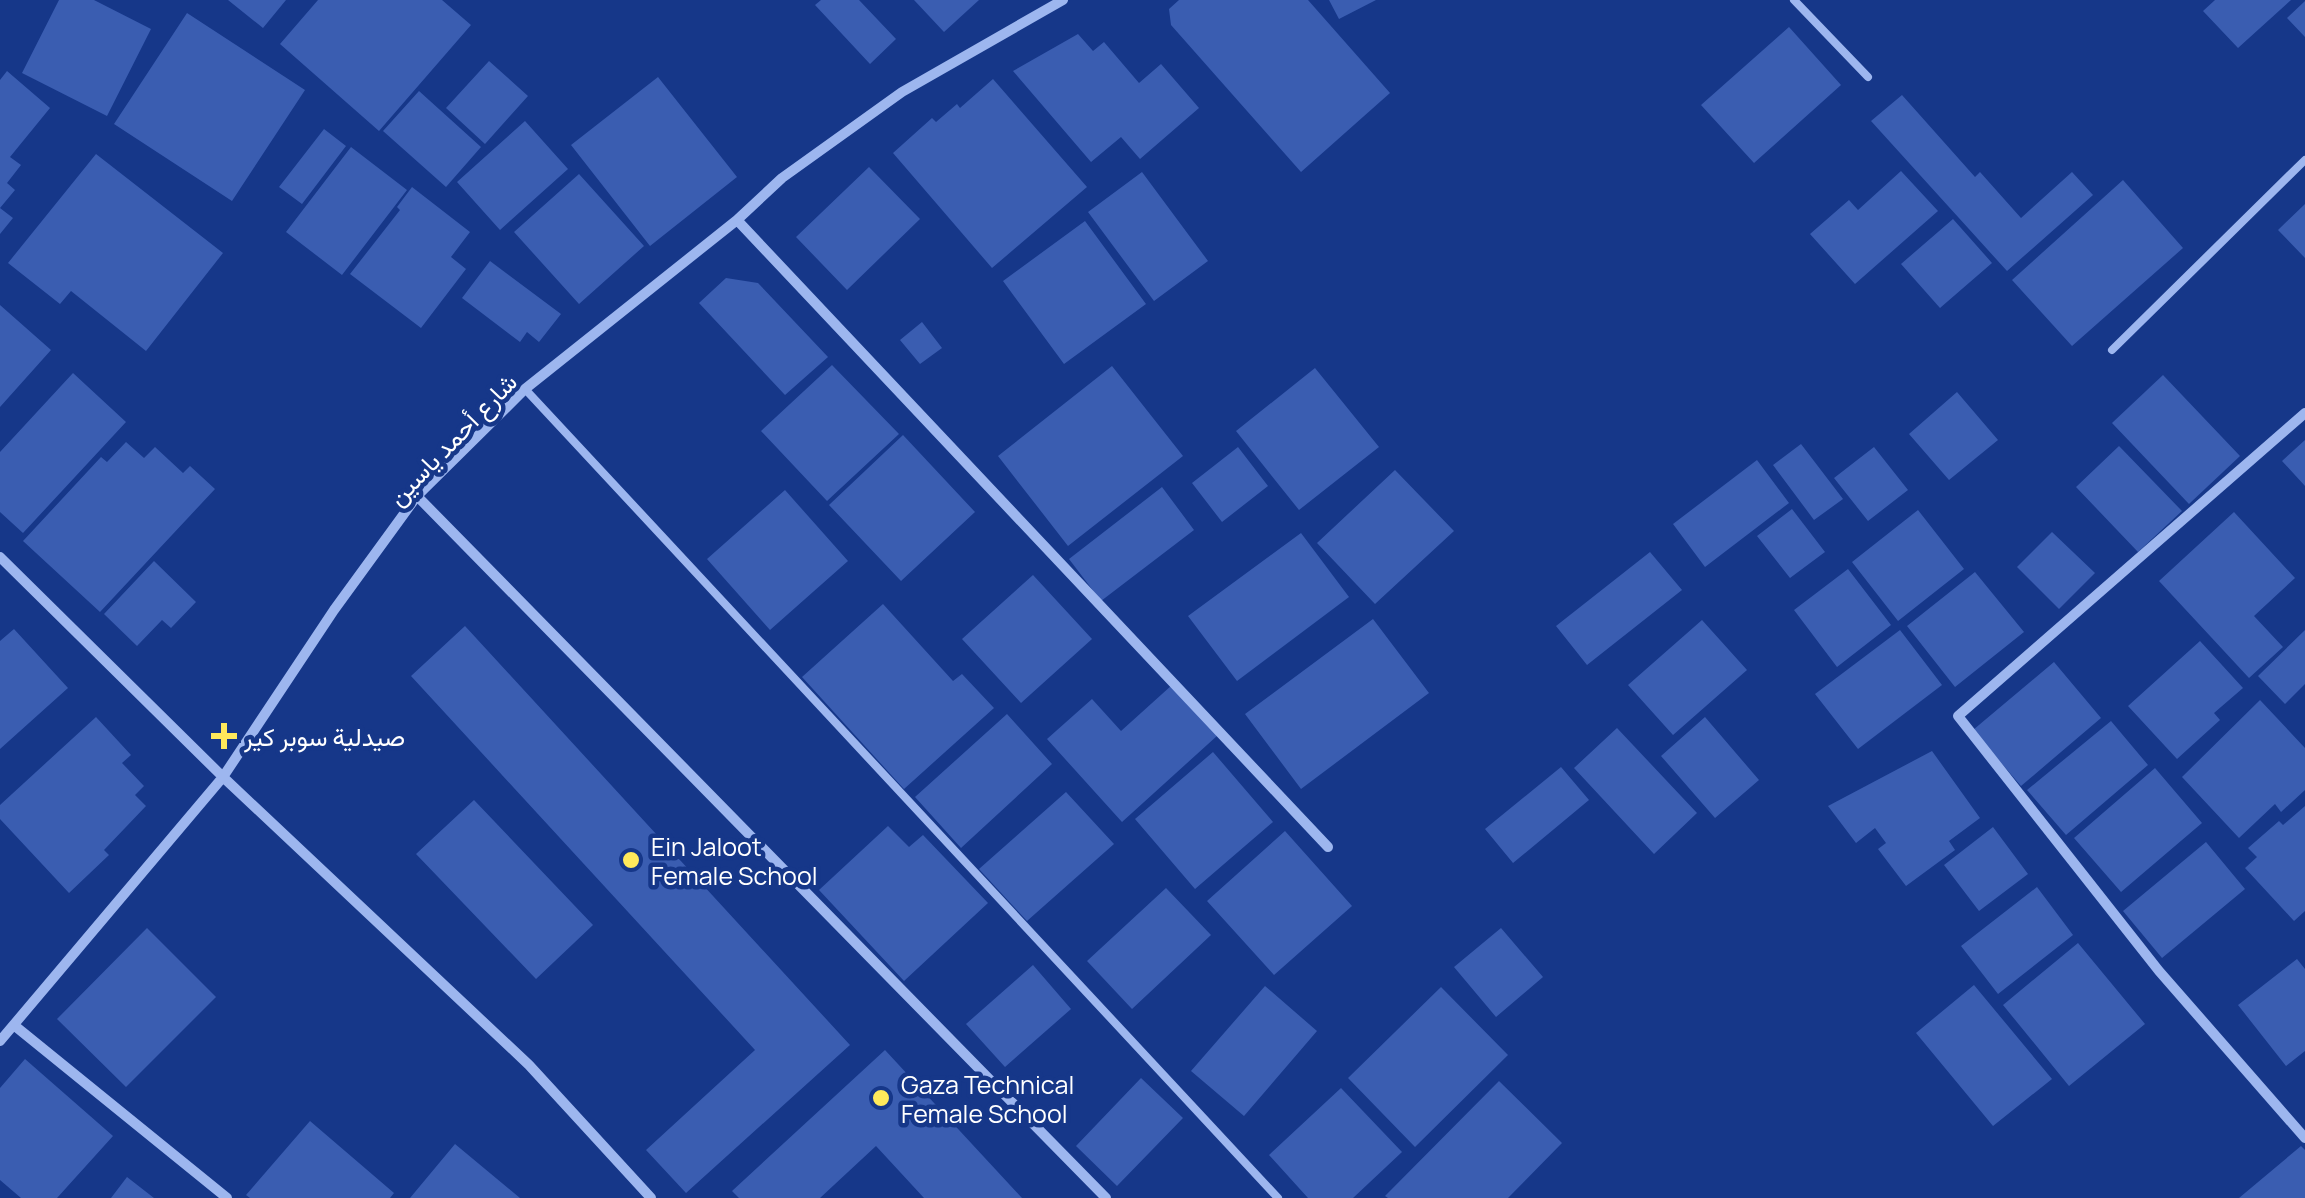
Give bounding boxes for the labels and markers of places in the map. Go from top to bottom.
place label: صيدلية سوبر كير [243,719,405,754]
marker: صيدلية سوبر كير [213,725,235,747]
place label: Ein Jaloot Female School [651,829,818,893]
marker: Ein Jaloot Female School [620,849,642,871]
place label: Gaza Technical Female School [901,1067,1074,1131]
marker: Gaza Technical Female School [870,1087,892,1109]

